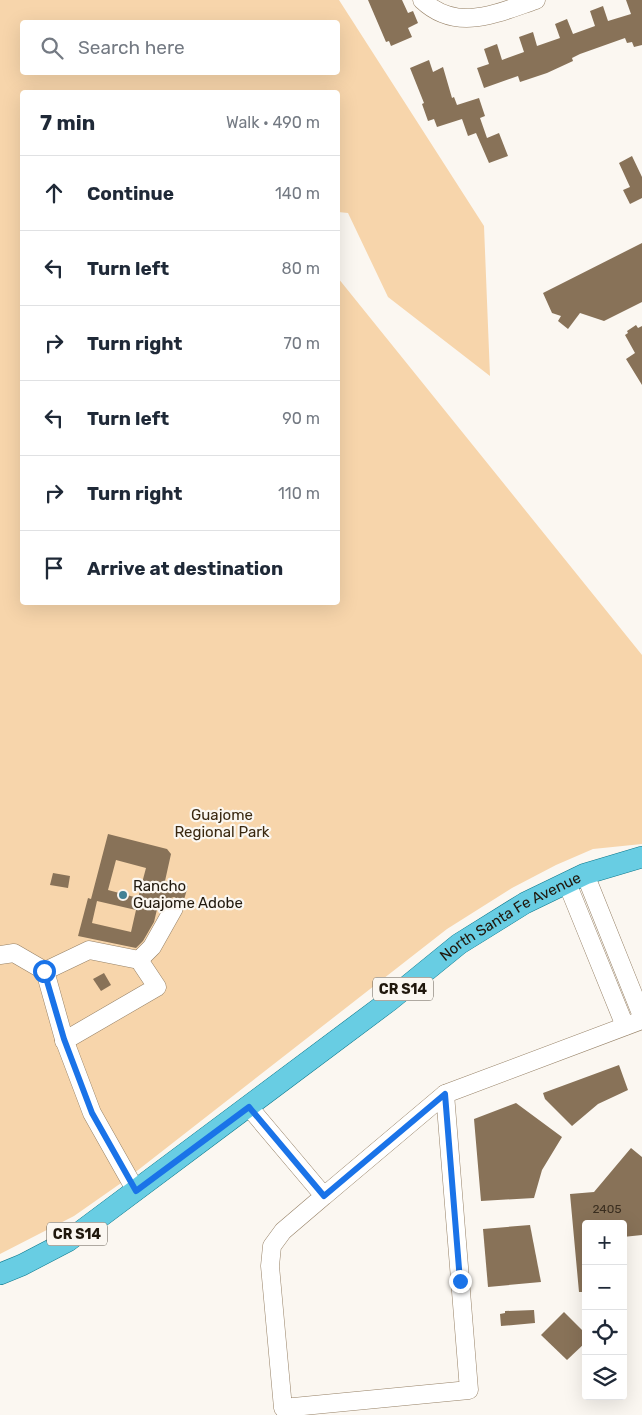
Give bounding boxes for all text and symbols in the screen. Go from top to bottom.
search box [20,20,340,75]
icon: search [38,34,66,62]
text: Search here [78,36,185,59]
text: 7 min [40,110,95,135]
text: Walk · 490 m [226,113,320,132]
icon: ahead [40,179,68,207]
text: Continue [87,182,174,205]
text: 140 m [275,184,320,203]
icon: left [40,254,68,282]
text: Turn left [87,257,169,280]
text: 80 m [282,259,320,278]
icon: right [40,329,68,357]
text: Turn right [87,332,182,355]
text: 70 m [283,334,320,353]
icon: left [40,404,68,432]
text: Turn left [87,407,169,430]
text: 90 m [282,409,320,428]
icon: right [40,479,68,507]
text: Turn right [87,482,182,505]
text: 110 m [278,484,320,503]
icon: arrive [40,554,68,582]
text: Arrive at destination [87,557,283,580]
park label: Guajome Regional Park [174,806,270,841]
street label: North Santa Fe Avenue [436,868,584,965]
place label: Rancho Guajome Adobe [133,877,243,912]
marker: Rancho Guajome Adobe [117,889,129,901]
route start [33,960,56,983]
road number: CR S14 [373,978,433,1001]
house number: 2405 [592,1202,622,1216]
map controls [582,1220,627,1400]
button: + [582,1220,627,1265]
road number: CR S14 [47,1222,107,1246]
button: − [582,1265,627,1310]
route end [449,1270,472,1293]
button: locate [582,1310,627,1355]
button: layers [582,1355,627,1400]

